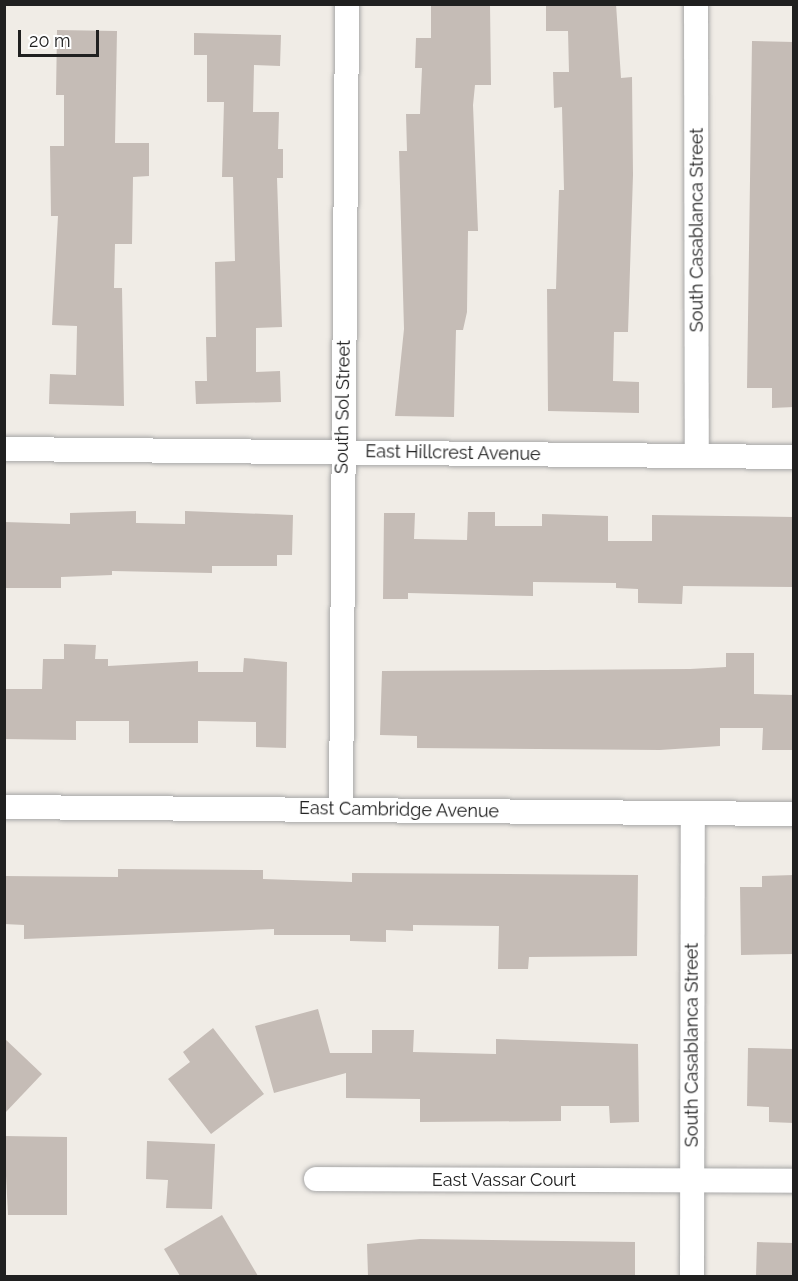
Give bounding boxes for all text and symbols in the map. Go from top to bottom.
scale bar [21,18,102,56]
text: 20 m [29,30,71,51]
street label: South Casablanca Street [686,128,708,332]
street label: South Sol Street [331,340,355,474]
street label: East Hillcrest Avenue [365,441,541,465]
street label: East Cambridge Avenue [298,797,500,823]
street label: South Casablanca Street [681,943,703,1147]
street label: East Vassar Court [431,1169,577,1191]

